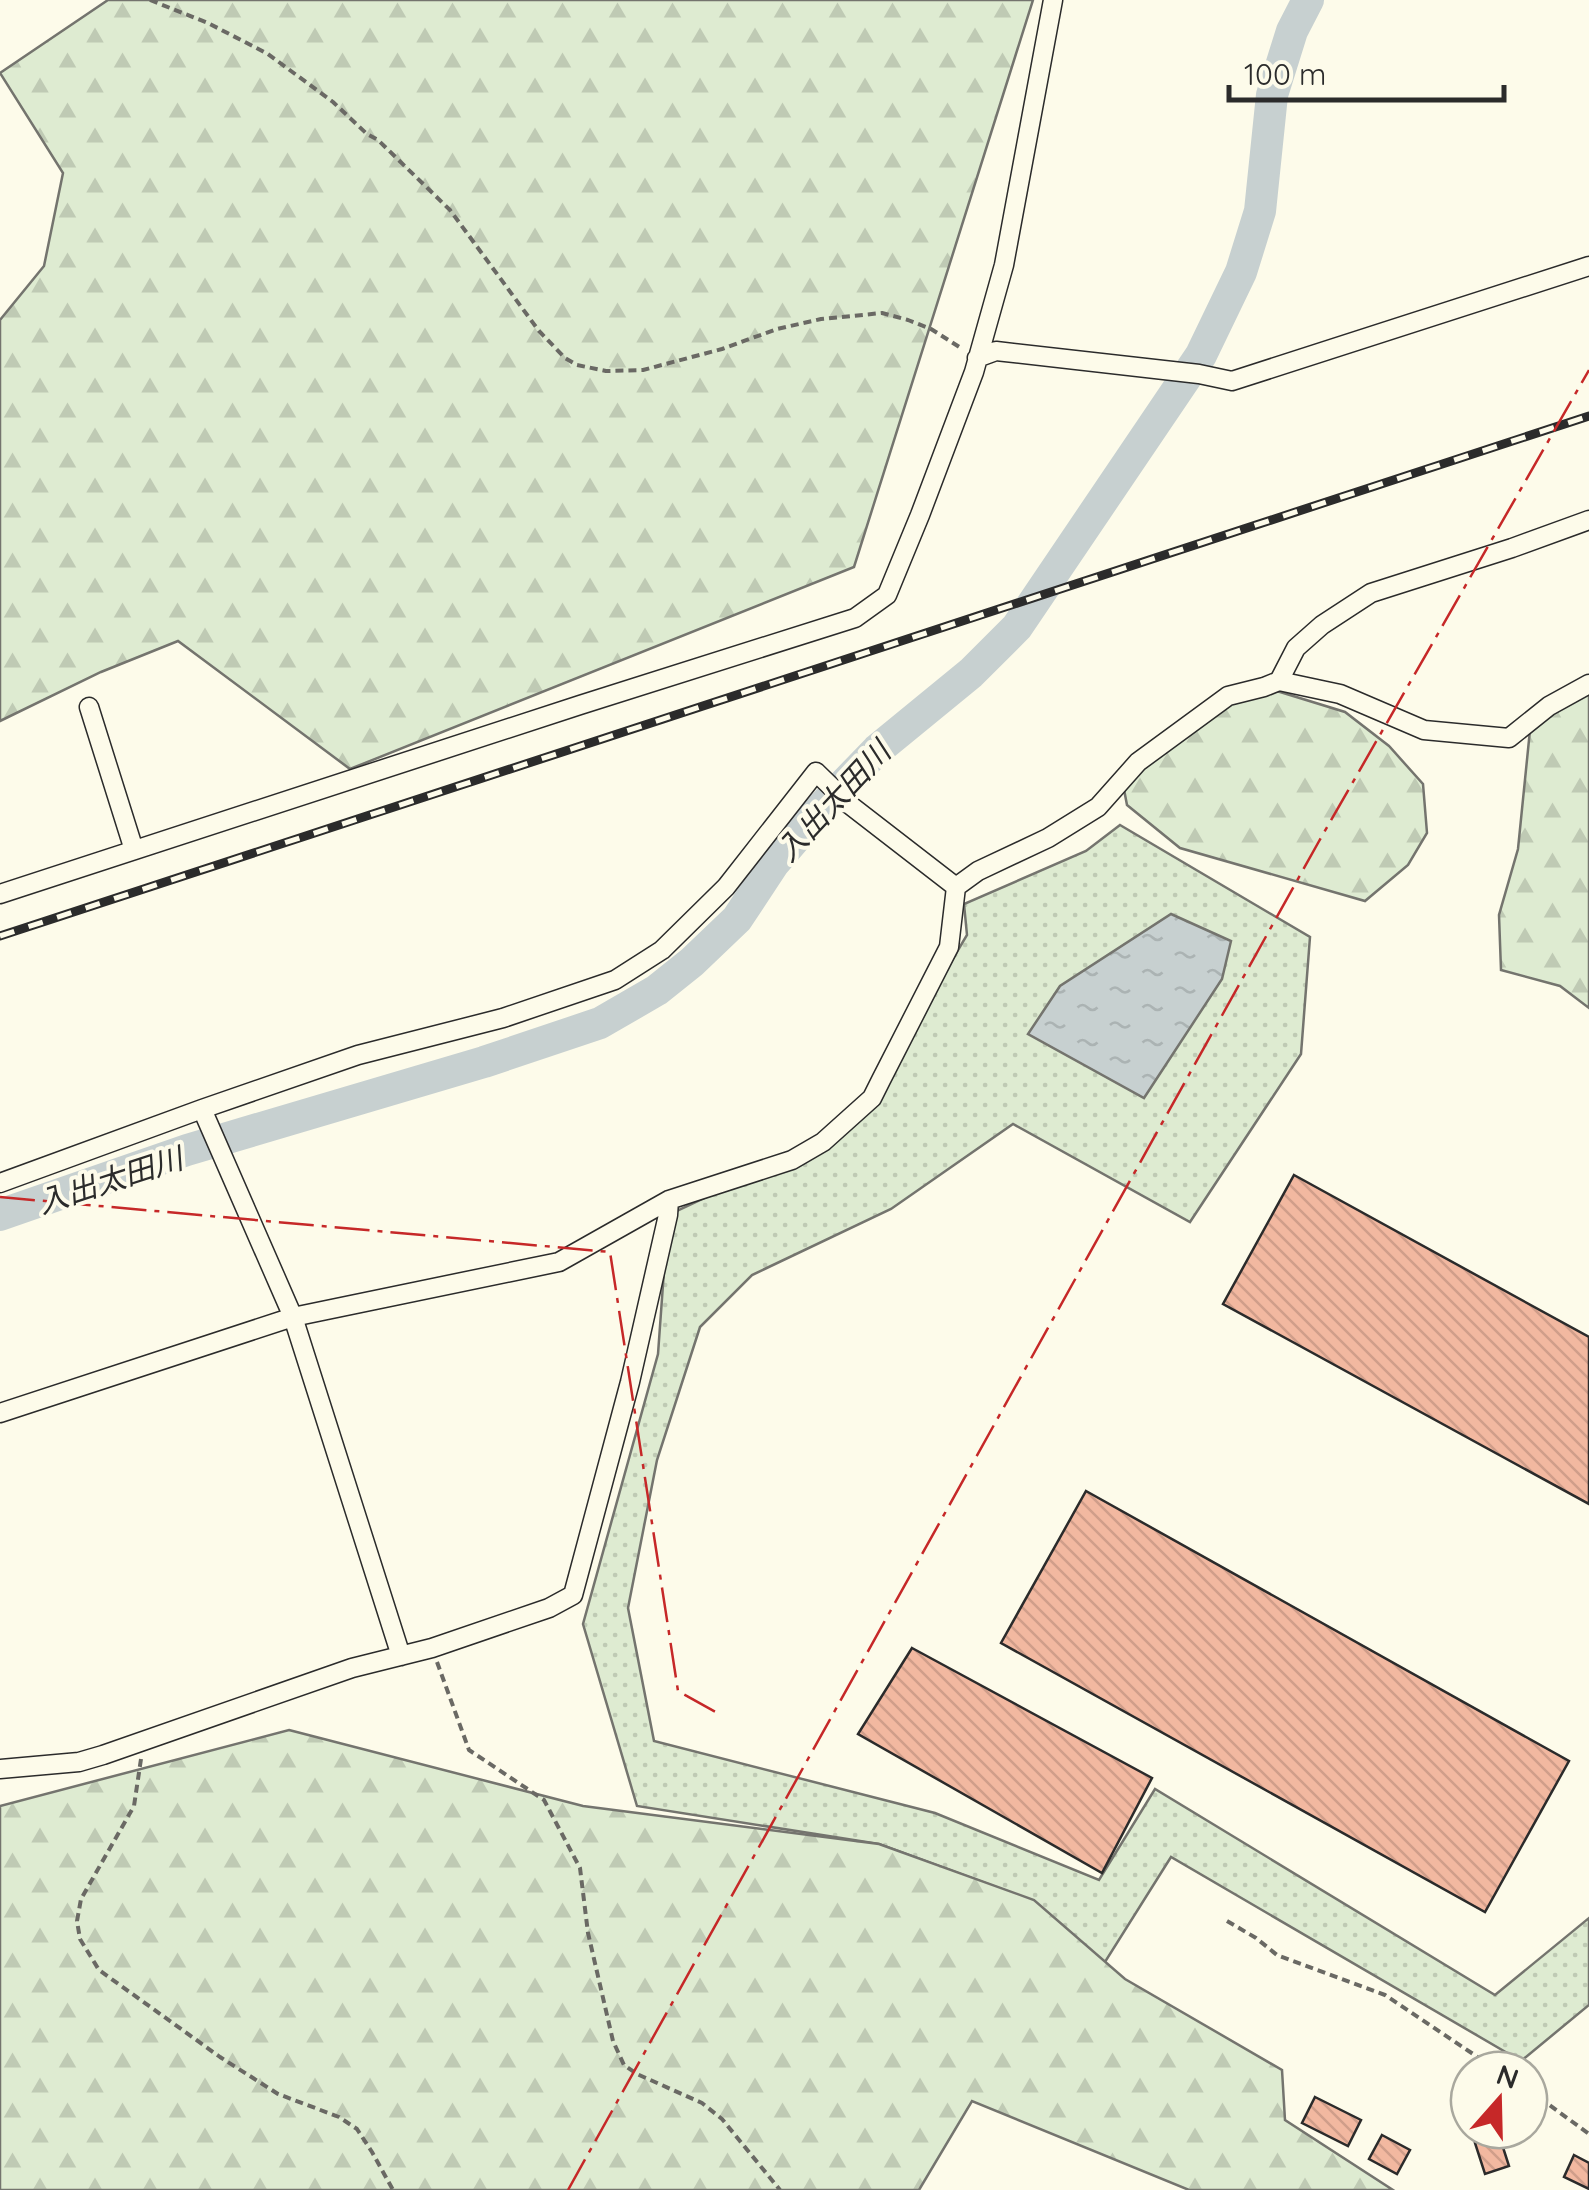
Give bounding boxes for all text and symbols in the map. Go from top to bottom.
scale bar [1229,40,1504,102]
text: 100 m [1244,55,1326,93]
water label: 入出太田川 [768,731,900,869]
water label: 入出太田川 [33,1138,190,1221]
north arrow [1449,2050,1549,2150]
text: N [1492,2056,1523,2096]

